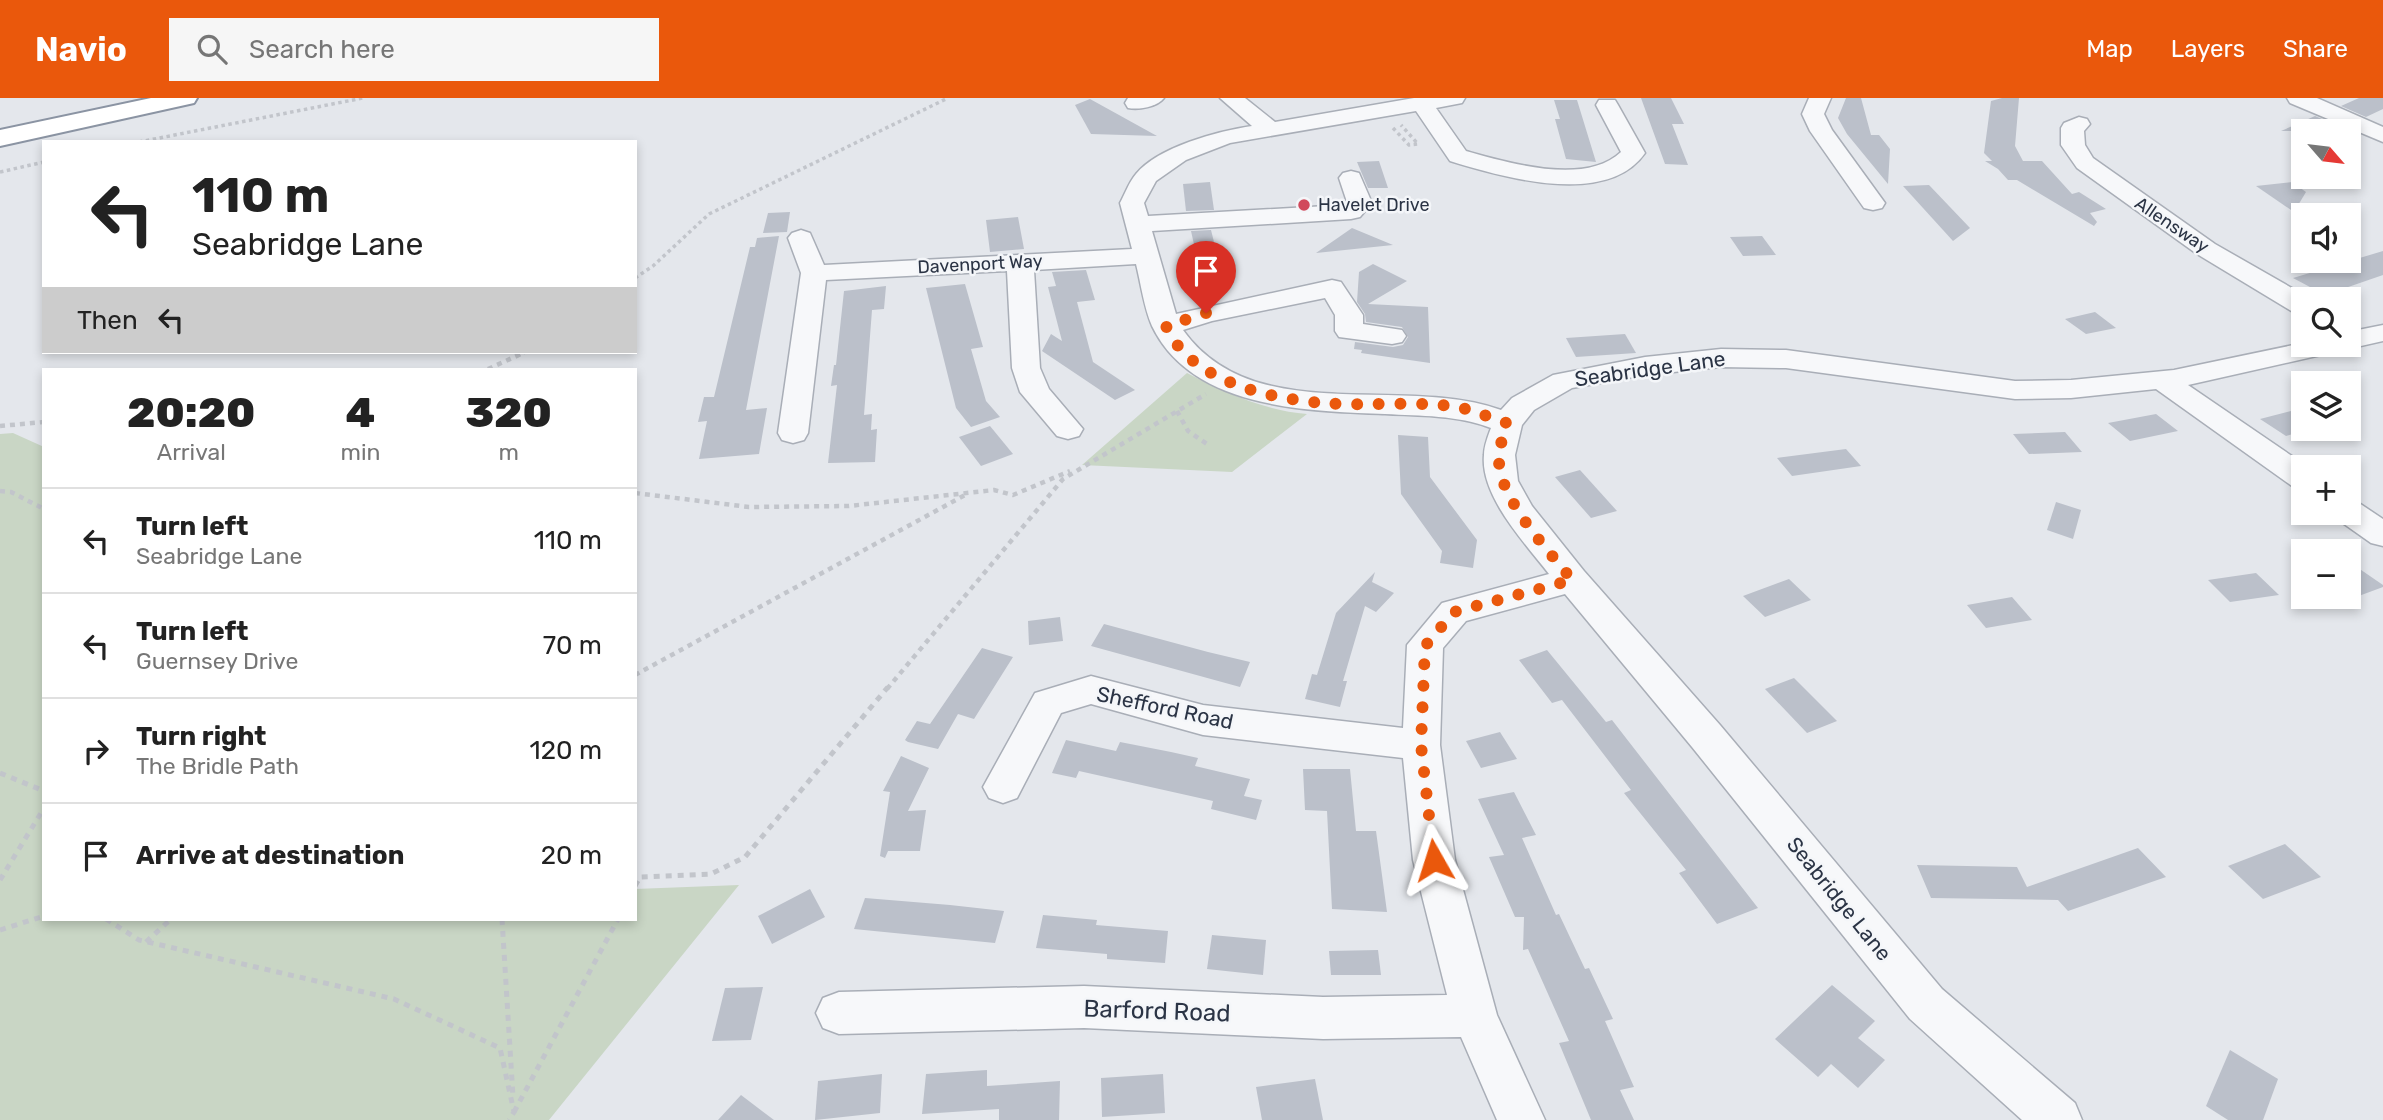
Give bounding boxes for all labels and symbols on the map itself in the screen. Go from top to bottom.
north arrow [2291,119,2361,189]
street label: Allensway [2131,192,2213,258]
place label: Havelet Drive [1318,194,1429,216]
marker: Havelet Drive [1296,197,1312,213]
pin [1176,241,1236,313]
street label: Davenport Way [917,250,1043,278]
street label: Seabridge Lane [1573,346,1727,391]
street label: Shefford Road [1095,681,1236,734]
position arrow [1397,823,1471,897]
street label: Seabridge Lane [1782,832,1897,966]
street label: Barford Road [1083,994,1231,1028]

